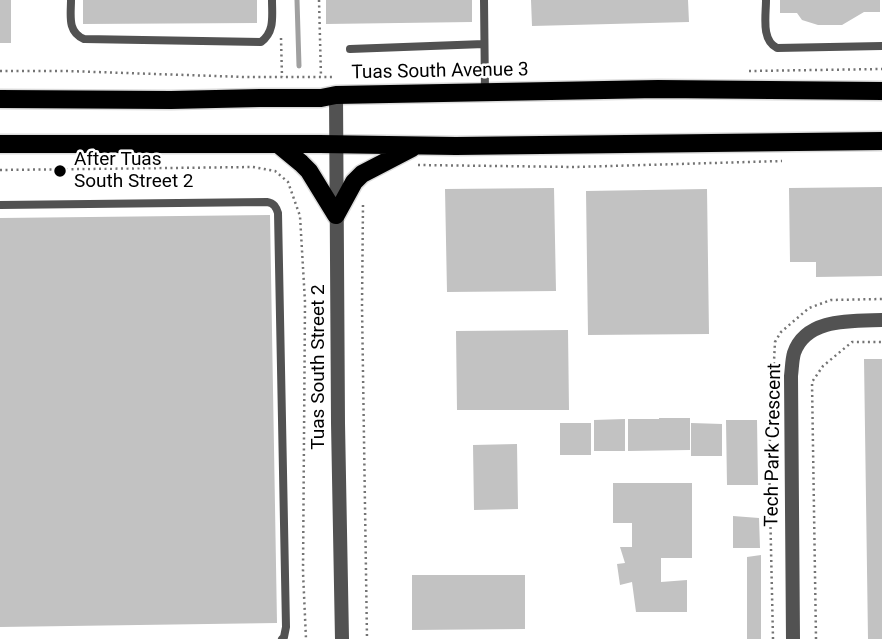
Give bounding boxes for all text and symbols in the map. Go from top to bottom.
street label: Tuas South Avenue 3 [351,59,529,85]
place label: After Tuas South Street 2 [74,149,194,193]
marker: After Tuas South Street 2 [52,163,68,179]
street label: Tuas South Street 2 [308,284,330,450]
street label: Tech Park Crescent [761,363,787,527]

